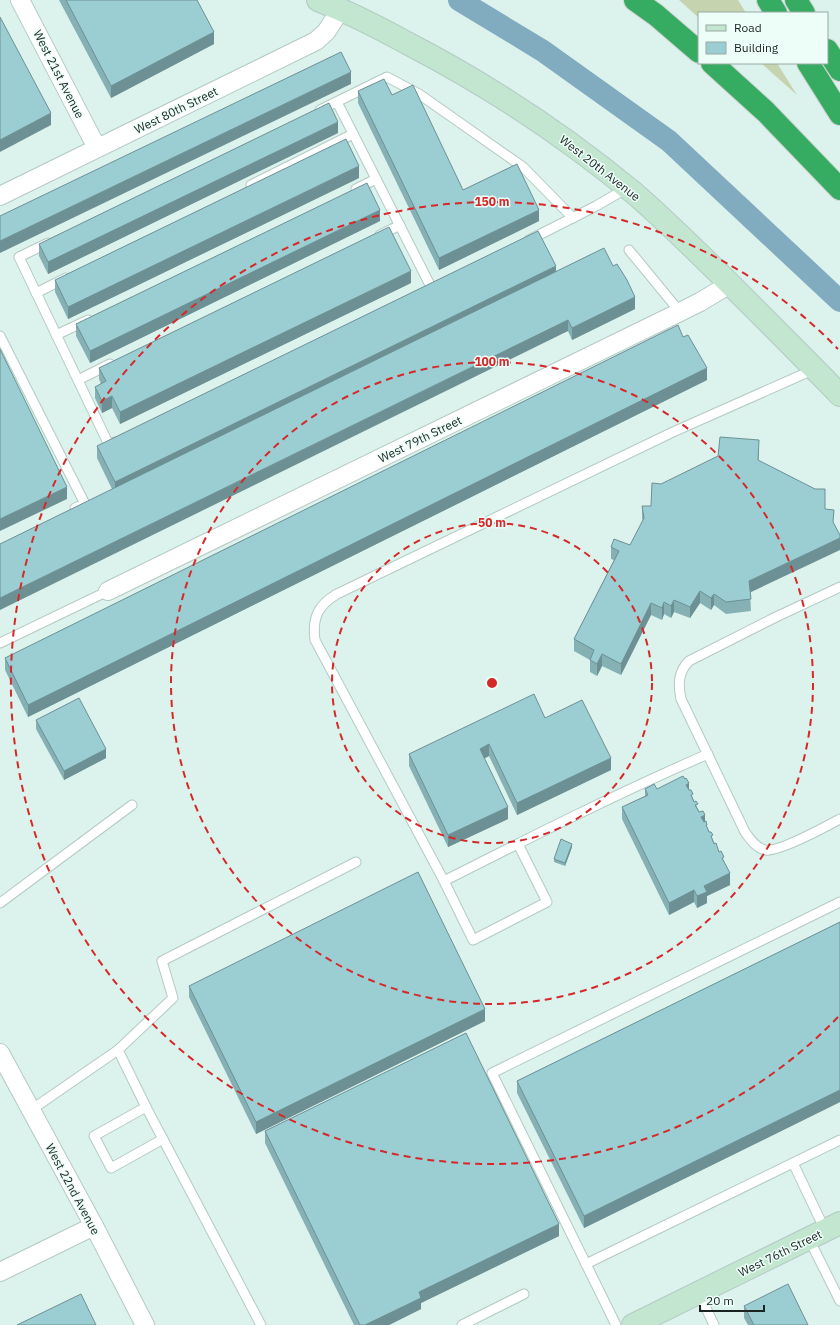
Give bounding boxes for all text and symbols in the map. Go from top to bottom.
legend [698,12,828,64]
text: Road [734,20,762,35]
street label: West 21st Avenue [30,27,88,121]
text: Building [734,40,779,55]
street label: West 80th Street [132,83,220,137]
street label: West 20th Avenue [557,132,644,204]
text: 150 m [474,194,510,209]
text: 100 m [474,354,510,369]
street label: West 79th Street [376,412,464,466]
text: 50 m [478,515,506,530]
centre of rings [485,676,499,690]
street label: West 22nd Avenue [43,1141,104,1237]
street label: West 76th Street [736,1226,824,1280]
scale bar [700,1287,764,1313]
text: 20 m [706,1293,734,1308]

